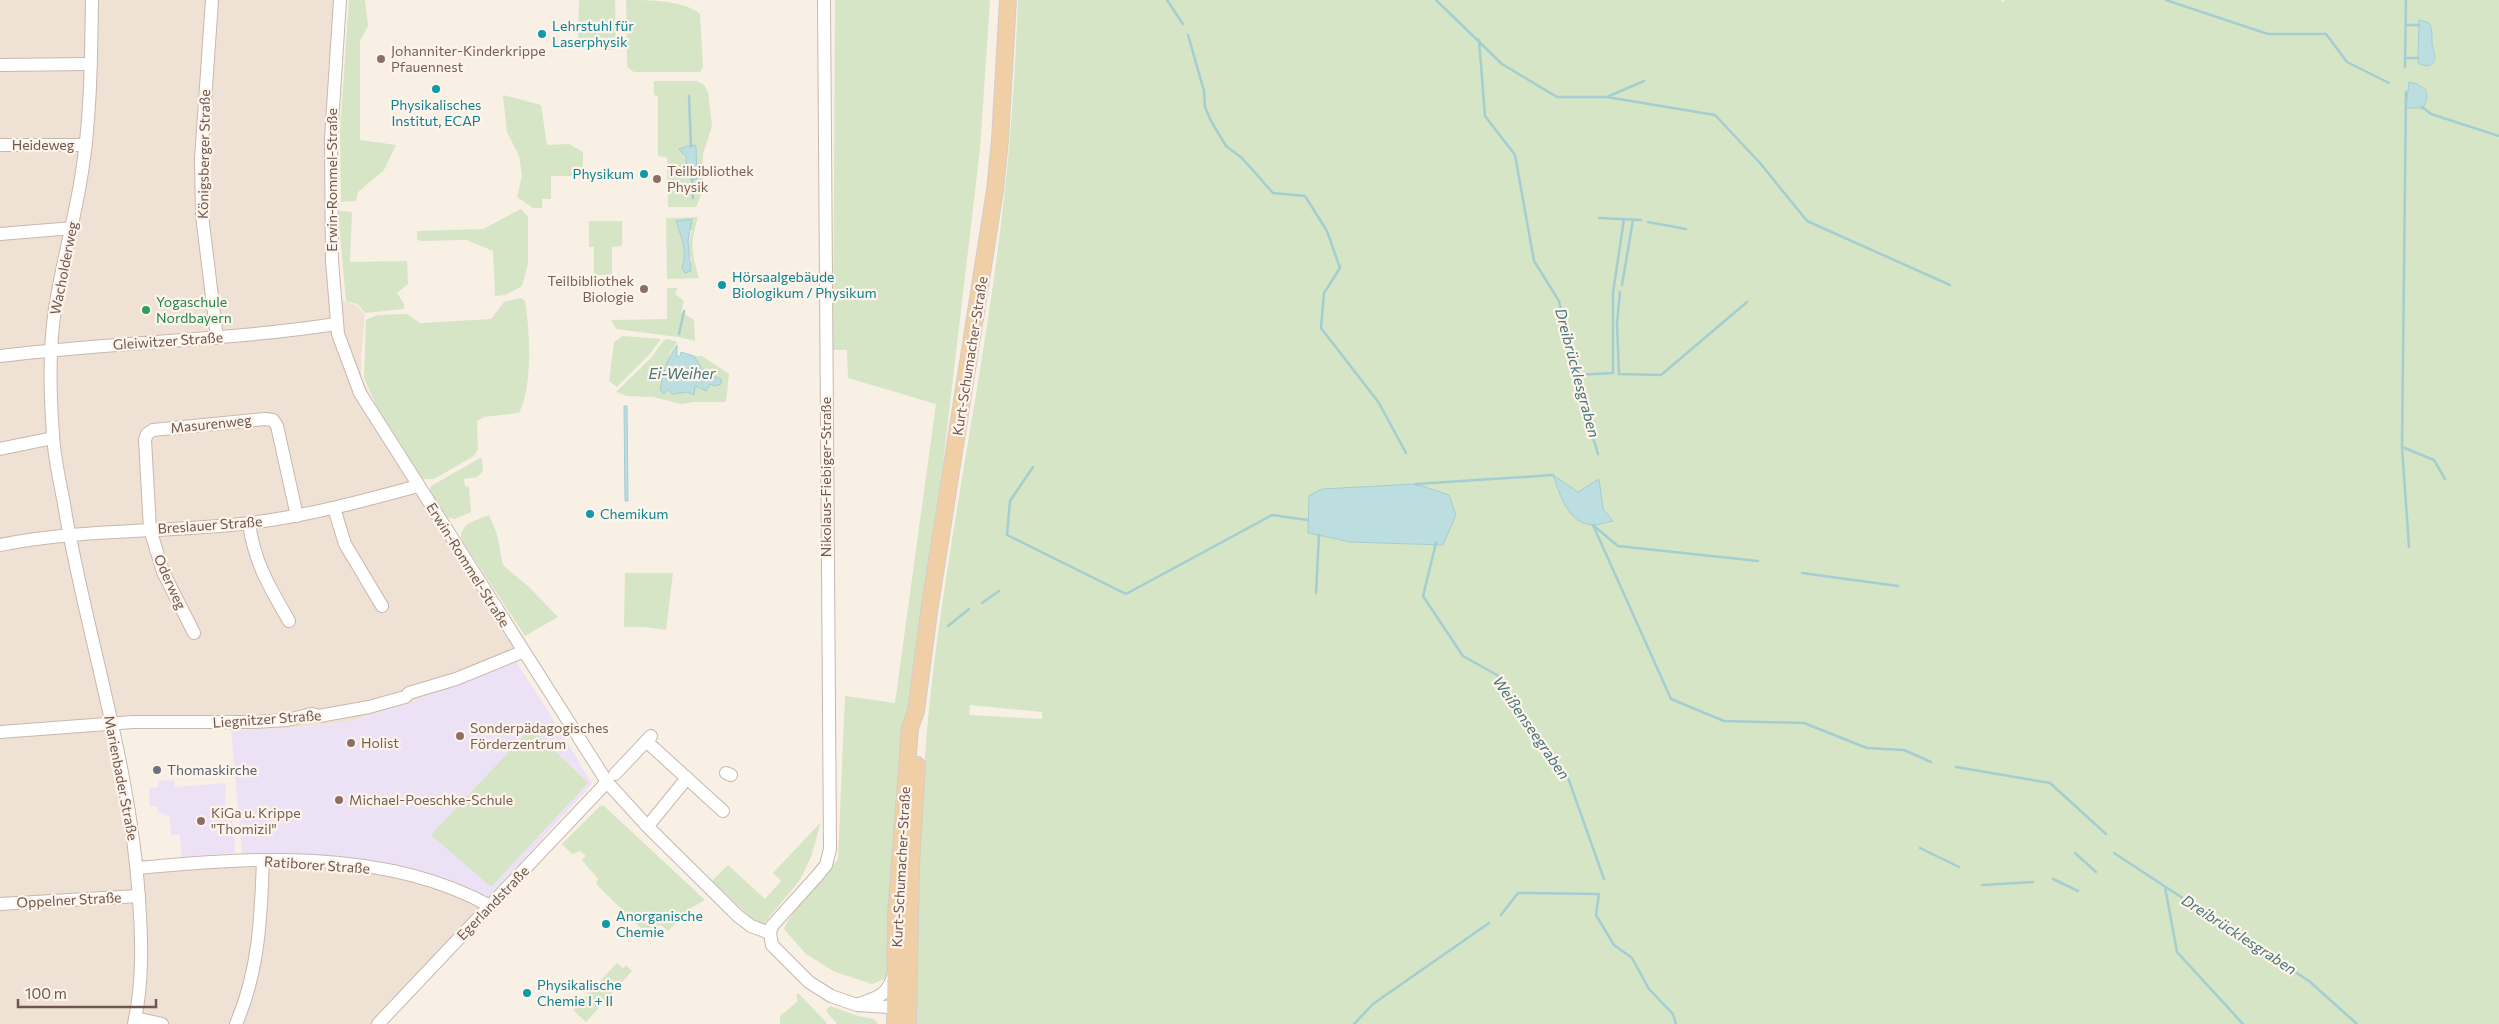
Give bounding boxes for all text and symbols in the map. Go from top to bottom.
place label: Lehrstuhl für Laserphysik [552,17,634,50]
marker: Lehrstuhl für Laserphysik [536,28,548,40]
place label: Johanniter-Kinderkrippe Pfauennest [391,42,546,75]
marker: Johanniter-Kinderkrippe Pfauennest [375,53,387,65]
marker: Physikalisches Institut, ECAP [430,83,442,95]
street label: Königsberger Straße [194,89,213,219]
place label: Physikalisches Institut, ECAP [391,96,481,129]
street label: Erwin-Rommel-Straße [323,108,340,252]
street label: Heideweg [12,136,75,153]
place label: Teilbibliothek Physik [667,162,754,195]
place label: Physikum [573,165,634,182]
marker: Physikum [638,168,650,180]
marker: Teilbibliothek Physik [651,173,663,185]
street label: Wacholderweg [46,219,81,316]
place label: Hörsaalgebäude Biologikum / Physikum [732,268,877,301]
place label: Teilbibliothek Biologie [547,272,634,305]
street label: Kurt-Schumacher-Straße [949,275,991,437]
marker: Hörsaalgebäude Biologikum / Physikum [716,279,728,291]
marker: Teilbibliothek Biologie [638,283,650,295]
place label: Yogaschule Nordbayern [156,293,232,326]
marker: Yogaschule Nordbayern [140,304,152,316]
water label: Dreibrücklesgraben [1552,306,1604,439]
street label: Gleiwitzer Straße [112,328,224,353]
water label: Ei-Weiher [649,364,716,382]
street label: Nikolaus-Fiebiger-Straße [817,397,834,557]
street label: Masurenweg [170,411,253,436]
street label: Erwin-Rommel-Straße [423,499,514,630]
place label: Chemikum [600,505,668,522]
marker: Chemikum [584,508,596,520]
street label: Breslauer Straße [157,512,263,537]
street label: Oderweg [151,552,190,612]
water label: Weißenseegraben [1490,672,1574,782]
street label: Liegnitzer Straße [212,706,322,731]
street label: Marienbader Straße [101,714,142,842]
place label: Sonderpädagogisches Förderzentrum [470,719,609,752]
marker: Sonderpädagogisches Förderzentrum [454,730,466,742]
place label: Holist [361,734,399,751]
marker: Holist [345,737,357,749]
place label: Thomaskirche [167,761,257,778]
marker: Thomaskirche [151,764,163,776]
street label: Kurt-Schumacher-Straße [888,786,913,948]
place label: Michael-Poeschke-Schule [349,791,513,808]
marker: Michael-Poeschke-Schule [333,794,345,806]
place label: KiGa u. Krippe "Thomizil" [211,804,301,837]
marker: KiGa u. Krippe "Thomizil" [195,815,207,827]
street label: Ratiborer Straße [264,852,371,877]
street label: Egerlandstraße [453,862,532,943]
street label: Oppelner Straße [16,888,122,911]
water label: Dreibrücklesgraben [2179,890,2300,978]
place label: Anorganische Chemie [616,907,703,940]
marker: Anorganische Chemie [600,918,612,930]
scale bar [18,976,155,1008]
place label: Physikalische Chemie I + II [537,976,622,1009]
text: 100 m [25,984,67,1002]
marker: Physikalische Chemie I + II [521,987,533,999]

